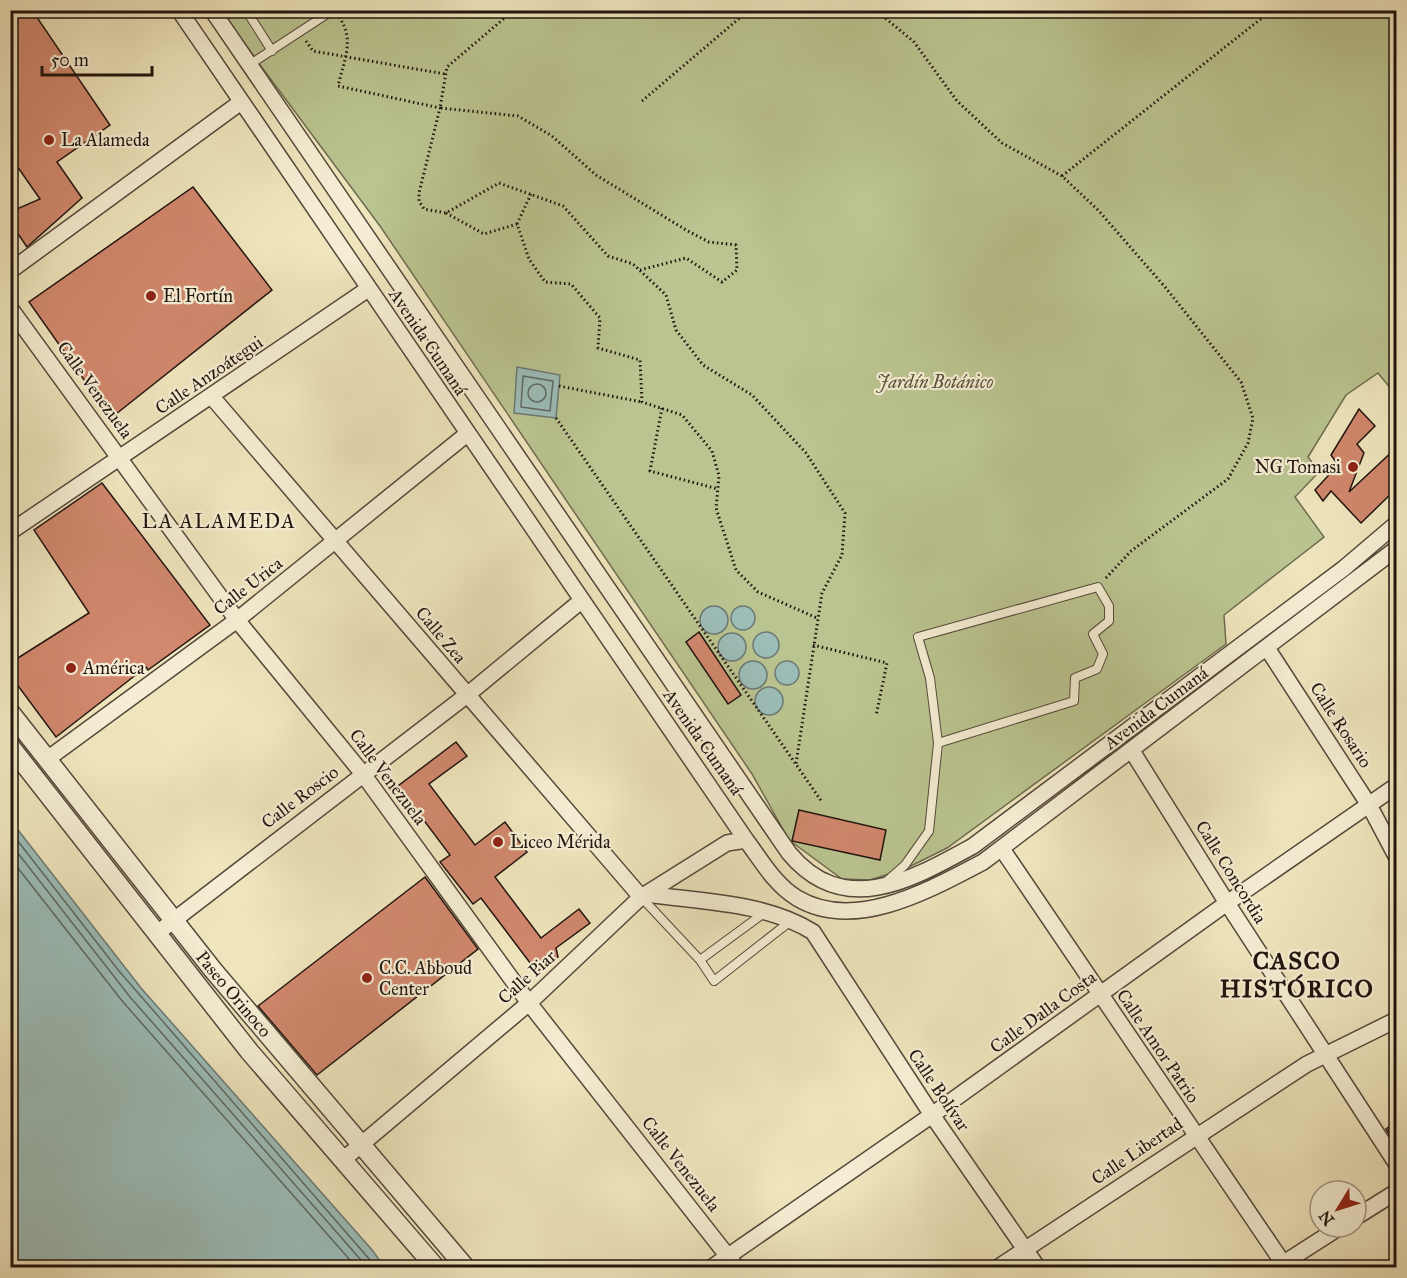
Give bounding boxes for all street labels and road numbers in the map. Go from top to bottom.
street label: Avenida Cumaná [384,283,472,400]
street label: Calle Anzoátegui [151,331,268,420]
street label: Calle Venezuela [52,337,138,443]
street label: Calle Urica [209,552,287,620]
street label: Calle Zea [411,602,471,668]
street label: Avenida Cumaná [1099,662,1213,755]
street label: Calle Rosario [1305,678,1377,772]
street label: Avenida Cumaná [658,684,748,800]
street label: Calle Venezuela [345,725,432,830]
street label: Calle Roscio [257,761,343,833]
street label: Calle Concordia [1191,817,1272,928]
street label: Calle Piar [493,945,561,1009]
street label: Paseo Orinoco [191,946,276,1042]
street label: Calle Dalla Costa [986,966,1101,1058]
street label: Calle Amor Patrio [1112,985,1204,1107]
street label: Calle Bolívar [903,1045,975,1136]
street label: Calle Venezuela [637,1112,725,1216]
street label: Calle Libertad [1087,1112,1187,1190]

